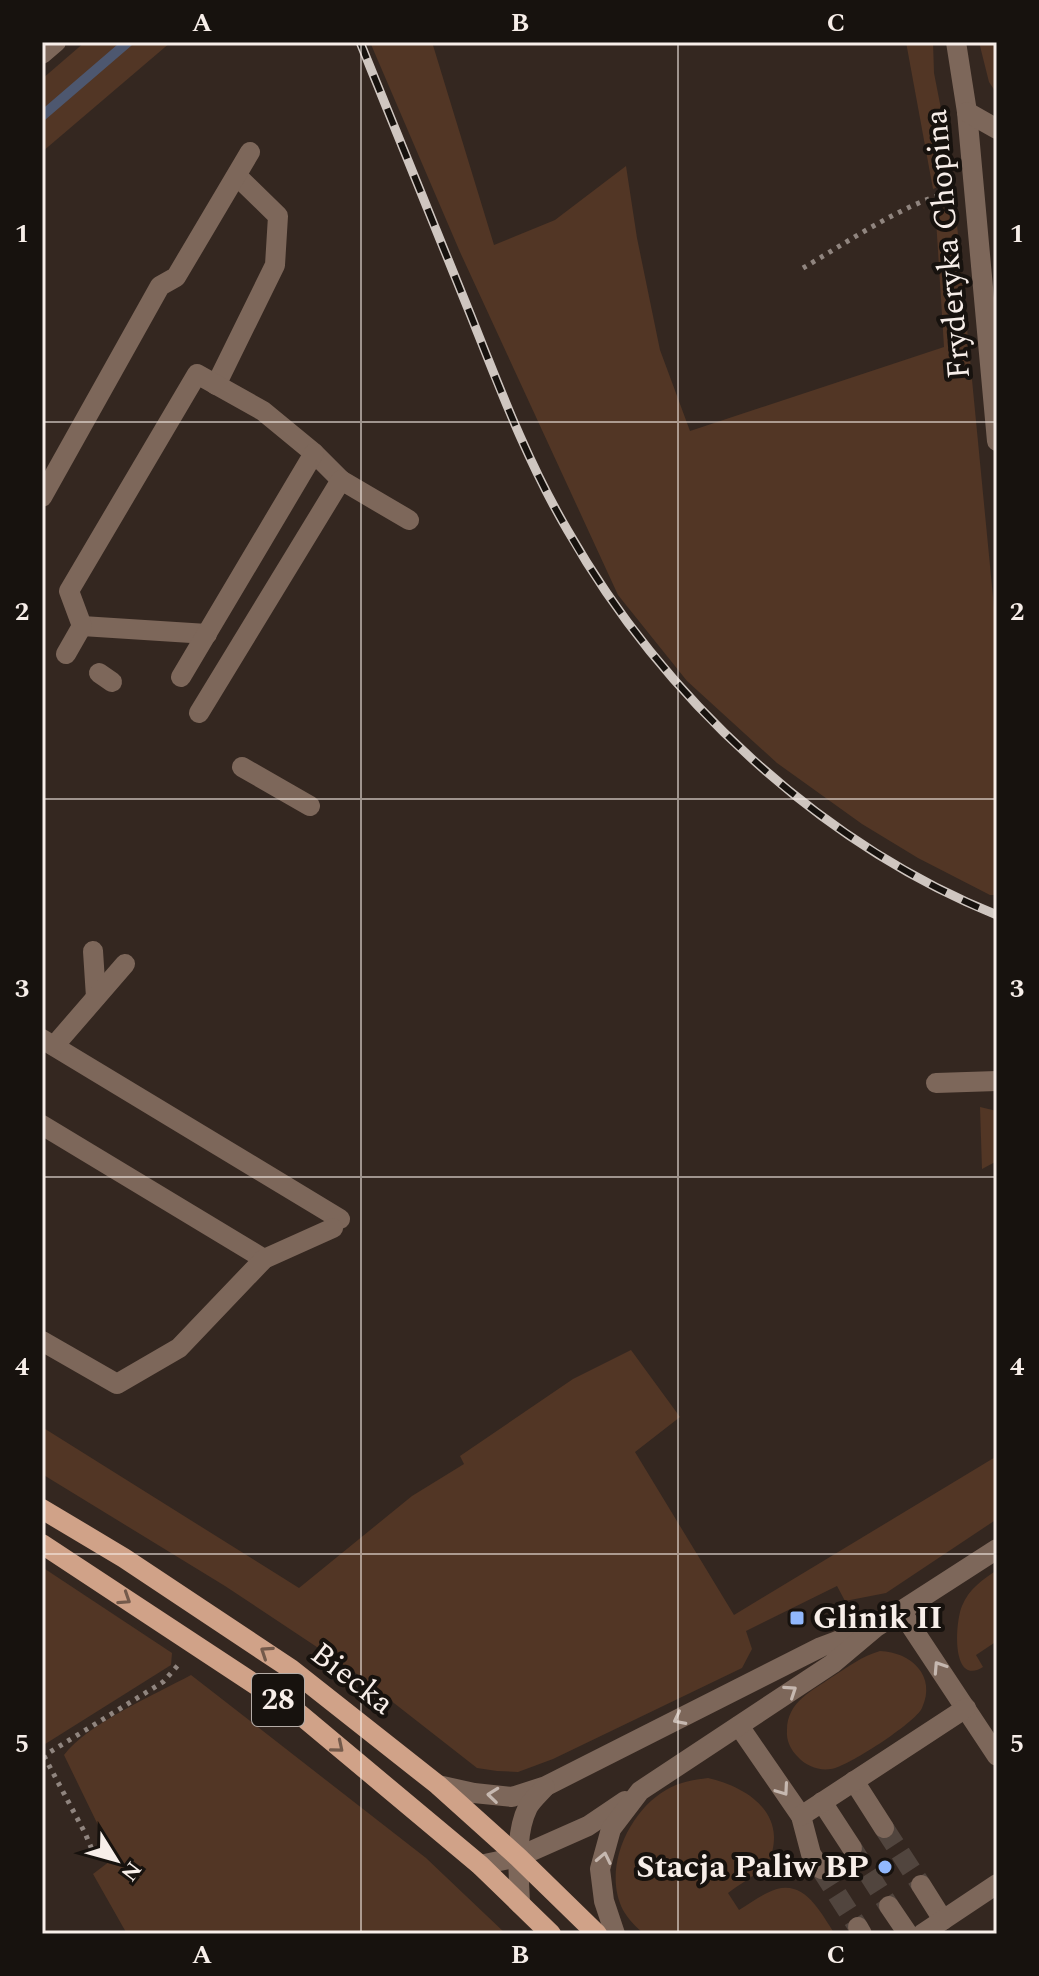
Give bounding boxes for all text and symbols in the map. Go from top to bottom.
text: A [192,3,212,43]
text: B [511,3,529,43]
text: C [827,3,845,43]
street label: Fryderyka Chopina [912,107,984,381]
text: 1 [15,214,29,254]
text: 1 [1010,214,1024,254]
text: 2 [15,592,29,632]
text: 2 [1010,592,1024,632]
text: 3 [15,969,29,1009]
text: 3 [1010,969,1024,1009]
text: 4 [15,1347,30,1387]
text: 4 [1010,1347,1025,1387]
one-way arrow [116,1589,131,1604]
place label: Glinik II [813,1594,942,1643]
marker: Glinik II [788,1609,806,1627]
street label: Biecka [300,1630,405,1728]
one-way arrow [260,1647,274,1662]
one-way arrow [933,1662,948,1676]
road number: 28 [252,1674,304,1726]
one-way arrow [783,1686,797,1701]
one-way arrow [673,1709,688,1724]
text: 5 [15,1724,29,1764]
text: 5 [1010,1724,1024,1764]
one-way arrow [329,1737,344,1752]
one-way arrow [773,1782,788,1796]
one-way arrow [486,1787,499,1804]
north arrow [76,1820,156,1900]
place label: Stacja Paliw BP [636,1843,869,1892]
one-way arrow [595,1852,612,1866]
text: N [112,1854,149,1888]
marker: Stacja Paliw BP [876,1858,894,1876]
text: A [192,1935,212,1975]
text: B [511,1935,529,1975]
text: C [827,1935,845,1975]

